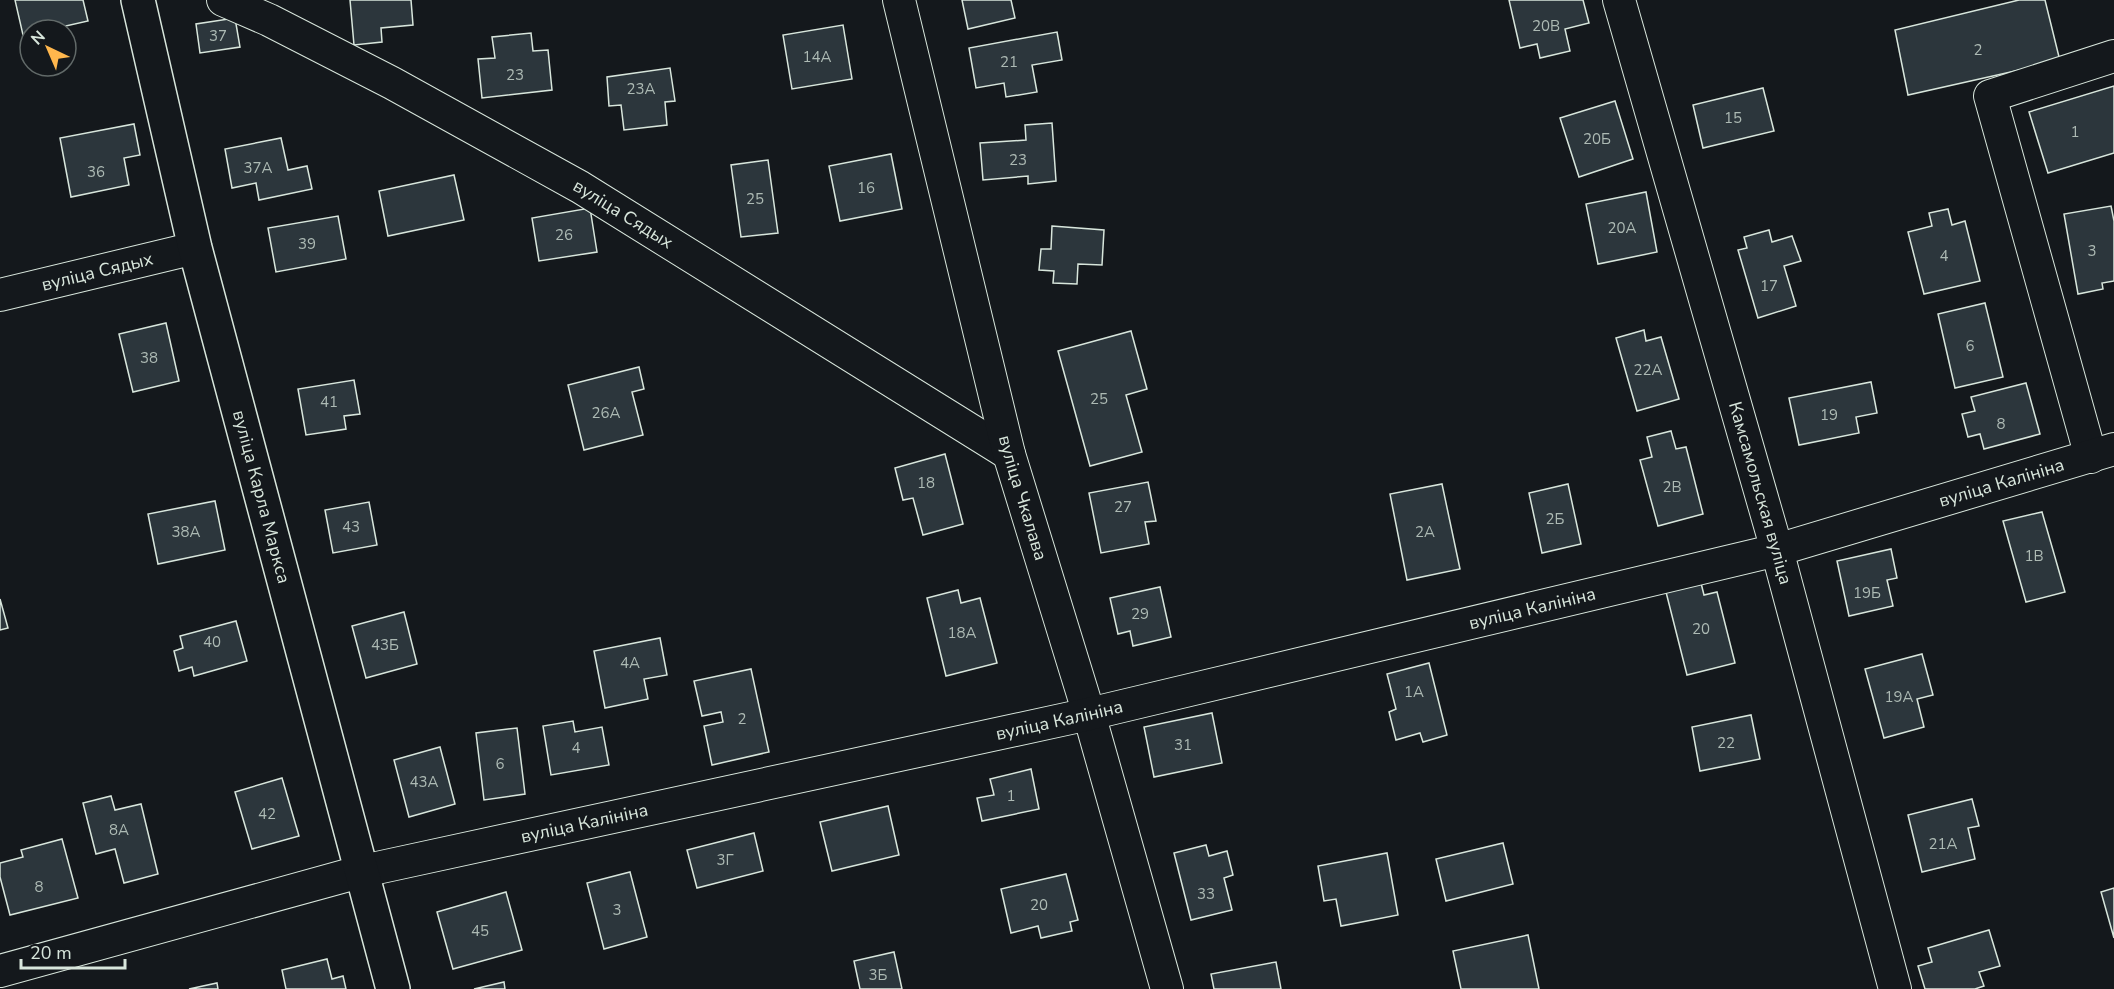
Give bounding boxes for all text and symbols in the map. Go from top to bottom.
house number: 20В [1532,16,1560,36]
north arrow [18,18,78,78]
text: N [26,26,50,50]
house number: 37 [209,26,227,46]
house number: 2 [1973,40,1983,60]
house number: 14А [803,47,832,67]
house number: 21 [1000,52,1018,72]
house number: 23 [506,65,524,85]
house number: 23А [627,79,656,99]
house number: 15 [1724,108,1742,128]
house number: 1 [2070,122,2080,142]
house number: 20Б [1583,129,1611,149]
house number: 23 [1009,150,1027,170]
house number: 37А [244,158,273,178]
house number: 36 [87,162,105,182]
street label: вуліца Сядых [569,174,678,254]
house number: 16 [857,178,875,198]
house number: 25 [746,189,764,209]
house number: 20А [1608,218,1637,238]
house number: 26 [555,225,573,245]
house number: 39 [298,234,316,254]
house number: 3 [2087,241,2097,261]
street label: вуліца Сядых [39,246,156,297]
house number: 4 [1939,246,1949,266]
house number: 17 [1760,276,1778,296]
house number: 6 [1965,336,1975,356]
house number: 38 [140,348,158,368]
house number: 22А [1634,360,1663,380]
house number: 25 [1090,389,1108,409]
house number: 41 [320,392,338,412]
street label: Камсамольская вуліца [1723,399,1798,587]
house number: 26А [592,403,621,423]
house number: 19 [1820,405,1838,425]
street label: вуліца Карла Маркса [227,407,296,586]
house number: 8 [1996,414,2006,434]
street label: вуліца Чкалава [993,433,1053,563]
street label: вуліца Калініна [1936,453,2067,513]
house number: 18 [917,473,935,493]
house number: 2В [1662,477,1682,497]
house number: 27 [1114,497,1132,517]
house number: 2Б [1546,509,1565,529]
house number: 43 [342,517,360,537]
house number: 38А [172,522,201,542]
house number: 2А [1415,522,1435,542]
house number: 1В [2024,546,2044,566]
street label: вуліца Калініна [1466,582,1598,635]
house number: 19Б [1853,583,1881,603]
house number: 29 [1131,604,1149,624]
house number: 20 [1692,619,1710,639]
house number: 18А [948,623,977,643]
house number: 40 [203,632,221,652]
house number: 43Б [371,635,399,655]
house number: 4А [620,653,640,673]
house number: 1А [1404,682,1424,702]
house number: 19А [1885,687,1914,707]
street label: вуліца Калініна [993,694,1125,746]
house number: 2 [737,709,747,729]
house number: 22 [1717,733,1735,753]
house number: 31 [1174,735,1192,755]
house number: 4 [571,738,581,758]
house number: 6 [495,754,505,774]
house number: 43А [410,772,439,792]
house number: 1 [1006,786,1016,806]
street label: вуліца Калініна [518,798,650,849]
house number: 42 [258,804,276,824]
house number: 8А [109,820,129,840]
house number: 21А [1929,834,1958,854]
house number: 3Г [716,850,734,870]
house number: 8 [34,877,44,897]
house number: 33 [1197,884,1215,904]
house number: 20 [1030,895,1048,915]
house number: 3 [612,900,622,920]
house number: 45 [471,921,489,941]
scale bar [21,932,124,970]
text: 20 m [30,941,72,965]
house number: 3Б [869,965,888,985]

